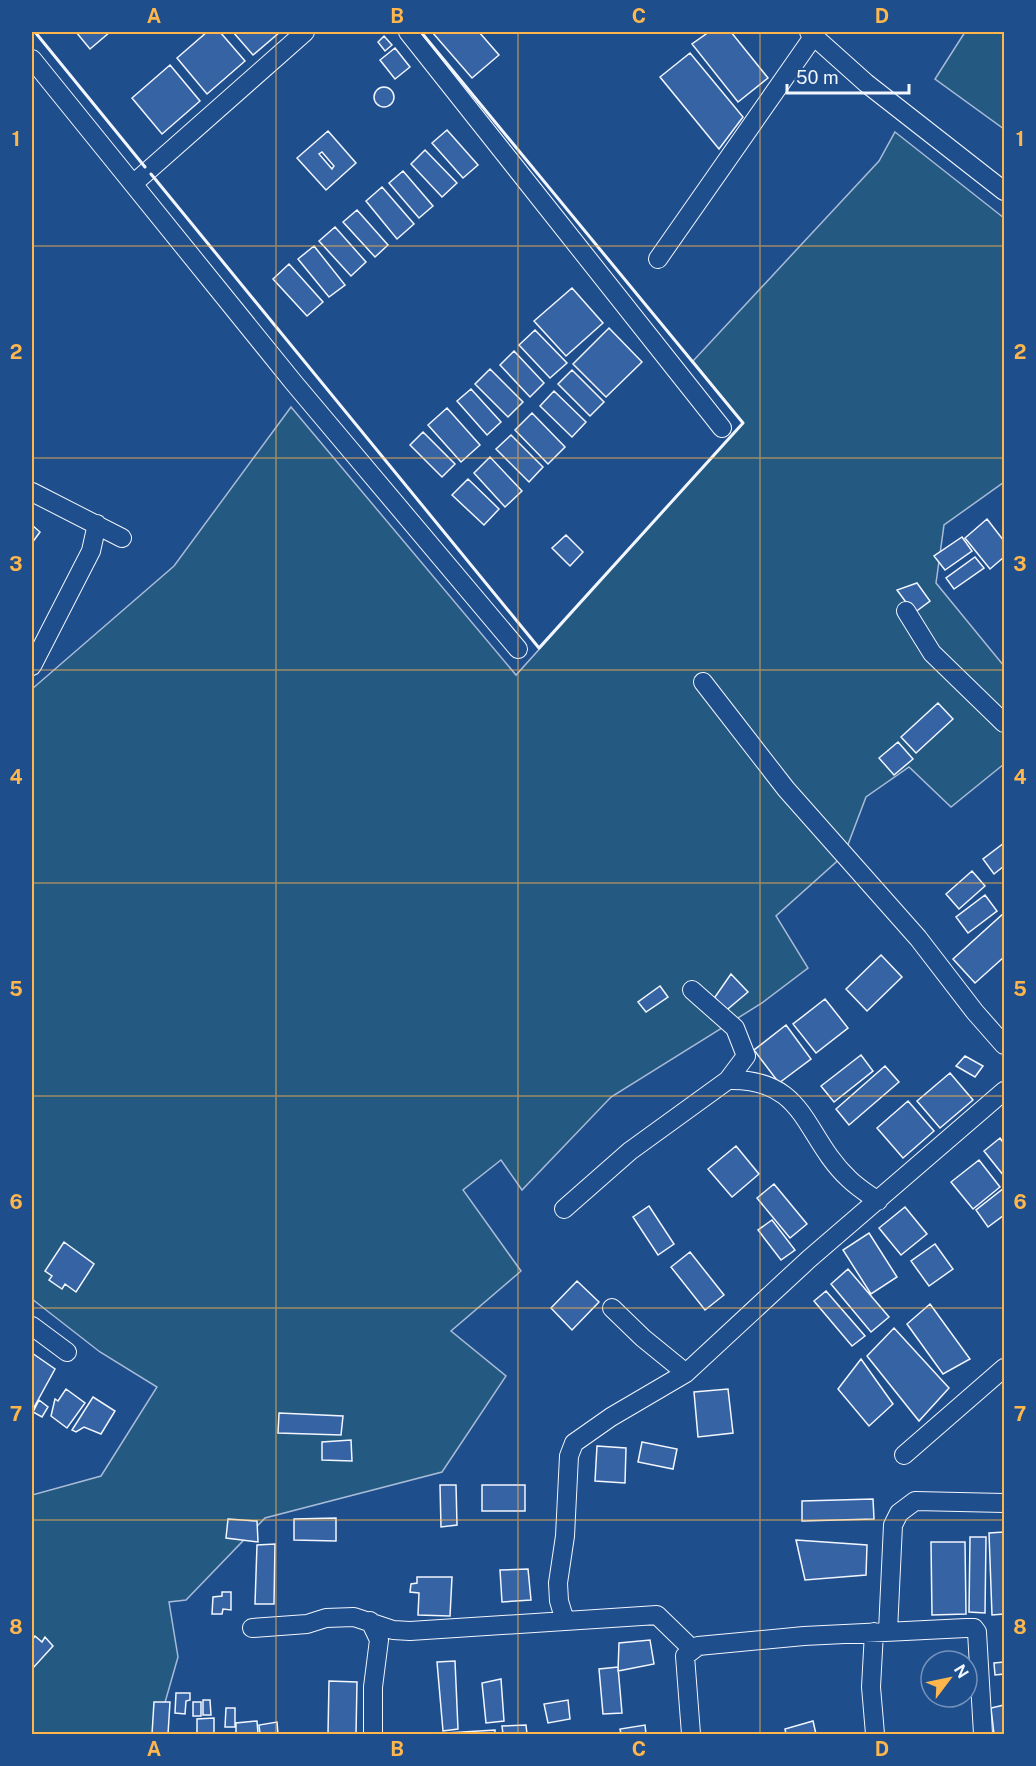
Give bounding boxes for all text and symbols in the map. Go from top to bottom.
text: A [147,4,161,28]
text: B [390,4,404,28]
text: C [632,4,646,28]
text: D [875,4,889,28]
scale bar [787,57,908,95]
text: 50 m [796,67,839,88]
text: 1 [12,127,20,151]
text: 1 [1016,127,1024,151]
text: 2 [10,340,22,364]
text: 2 [1014,340,1026,364]
text: 3 [9,552,23,576]
text: 3 [1013,552,1027,576]
text: 4 [9,765,23,789]
text: 4 [1013,765,1027,789]
text: 5 [9,977,23,1001]
text: 5 [1013,977,1027,1001]
text: 6 [9,1190,23,1214]
text: 6 [1013,1190,1027,1214]
text: 7 [10,1402,22,1426]
text: 7 [1014,1402,1026,1426]
text: 8 [9,1615,23,1639]
text: 8 [1013,1615,1027,1639]
north arrow [919,1649,979,1709]
text: N [950,1661,973,1682]
text: A [147,1737,161,1761]
text: B [390,1737,404,1761]
text: C [632,1737,646,1761]
text: D [875,1737,889,1761]

